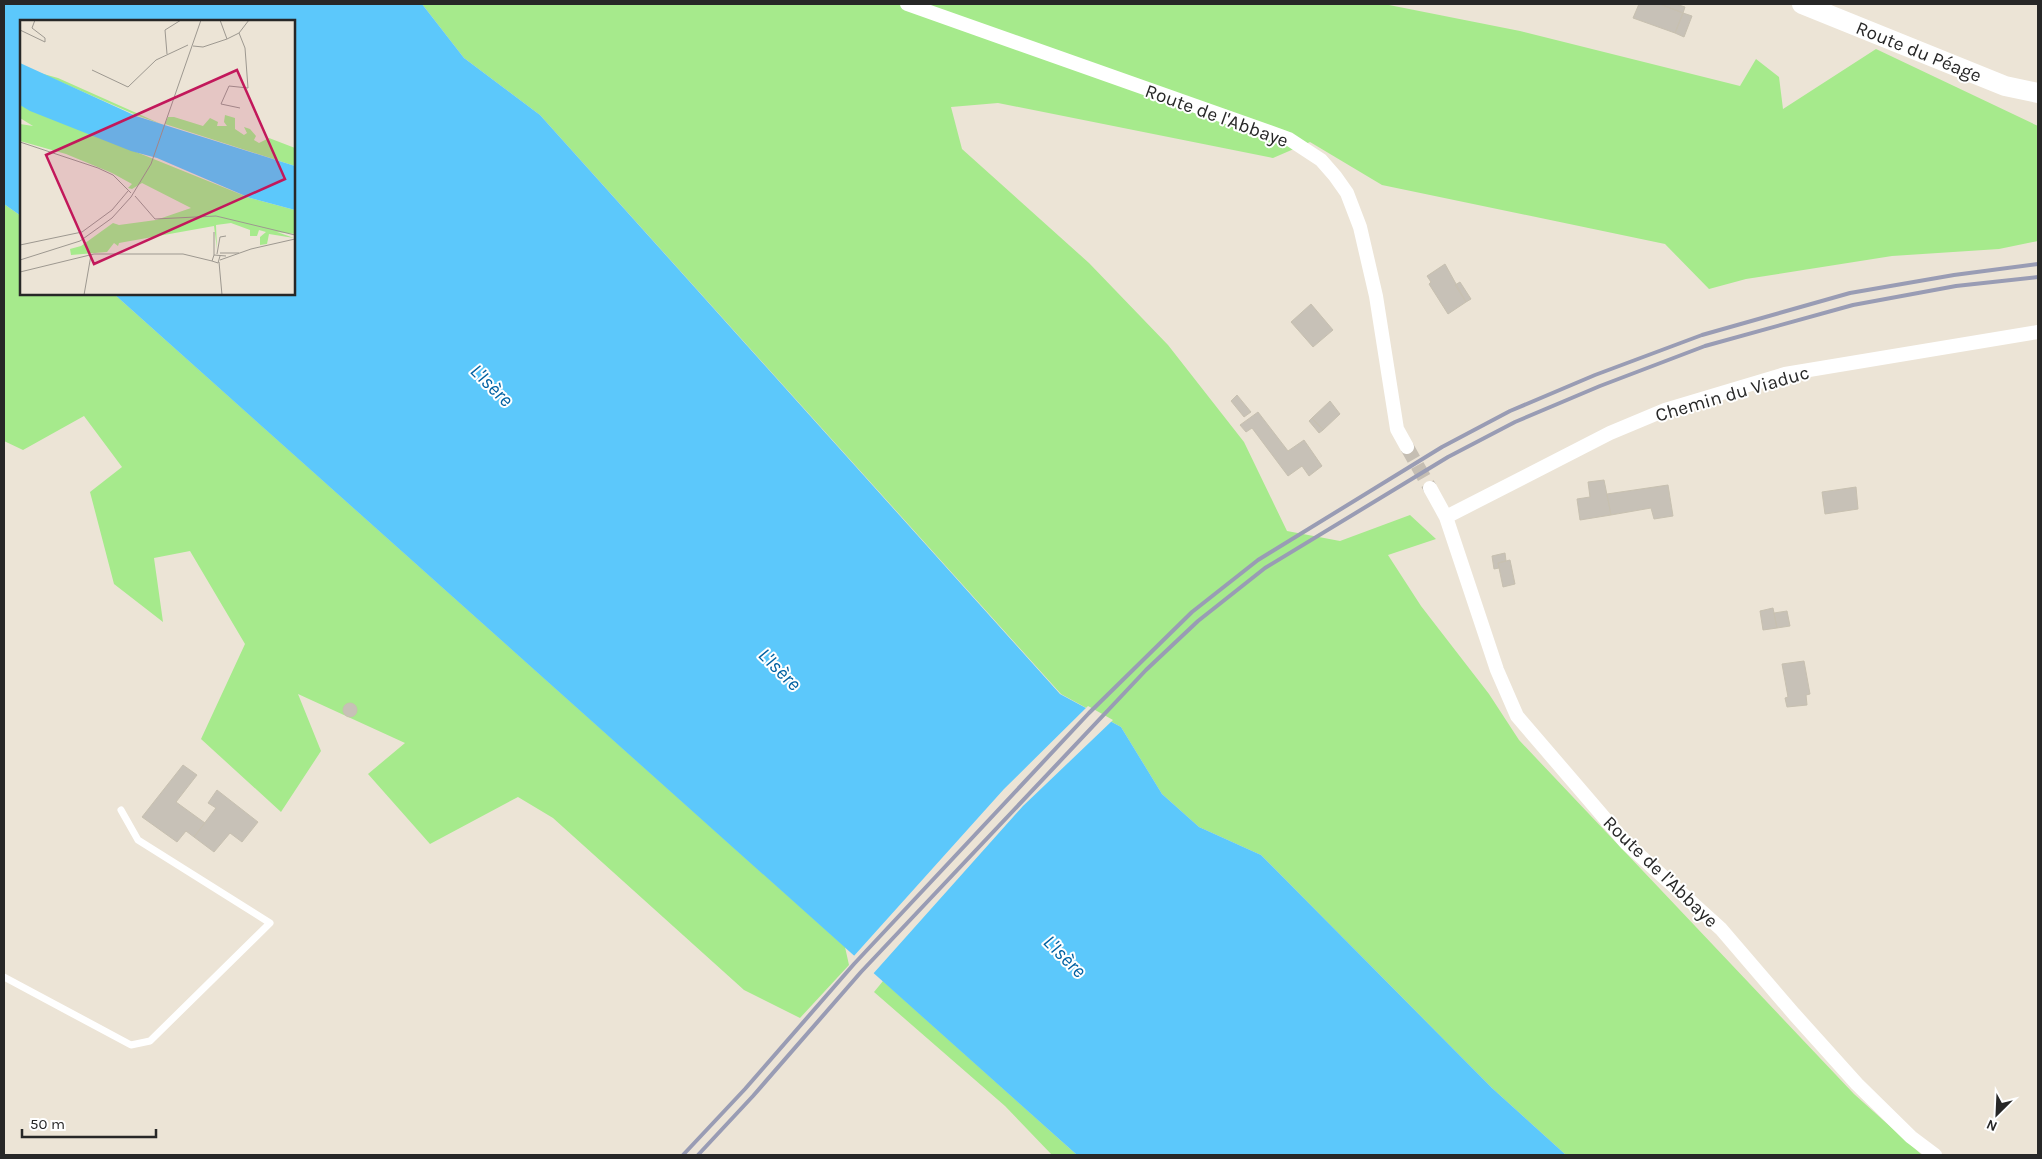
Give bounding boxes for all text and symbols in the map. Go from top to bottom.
street label: Route du Péage [1853,17,1985,87]
inset map [20,20,295,295]
street label: Route de l'Abbaye [1142,80,1291,152]
water label: L'Isère [466,359,518,411]
street label: Chemin du Viaduc [1653,361,1812,426]
water label: L'Isère [754,643,806,695]
street label: Route de l'Abbaye [1598,811,1722,932]
water label: L'Isère [1039,930,1091,982]
north arrow [1972,1089,2022,1139]
scale bar [22,1106,156,1138]
text: 50 m [30,1115,65,1133]
text: N [1984,1116,2000,1135]

